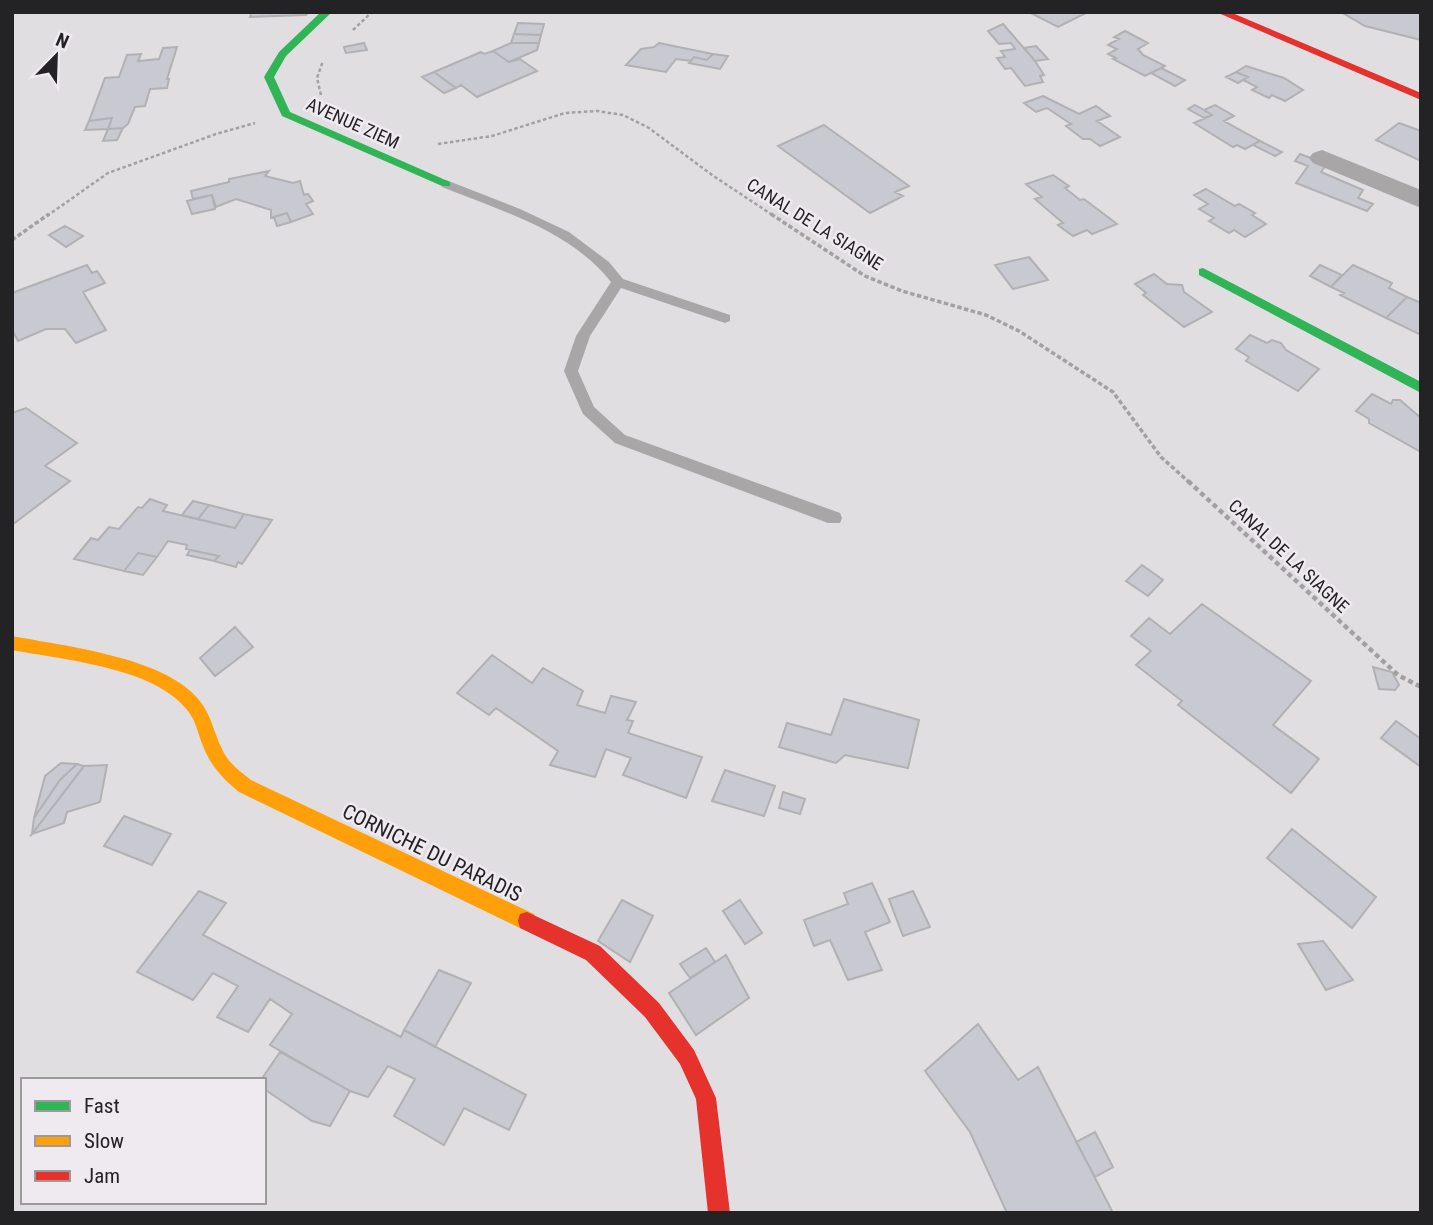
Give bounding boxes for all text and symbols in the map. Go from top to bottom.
north arrow [21,21,91,91]
text: N [53,28,72,54]
street label: AVENUE ZIEM [303,93,403,153]
street label: CANAL DE LA SIAGNE [743,174,887,274]
street label: CANAL DE LA SIAGNE [1225,495,1353,617]
street label: CORNICHE DU PARADIS [338,799,526,907]
legend [21,1078,266,1204]
text: Fast [84,1094,120,1118]
text: Slow [84,1129,124,1153]
text: Jam [84,1164,120,1188]

